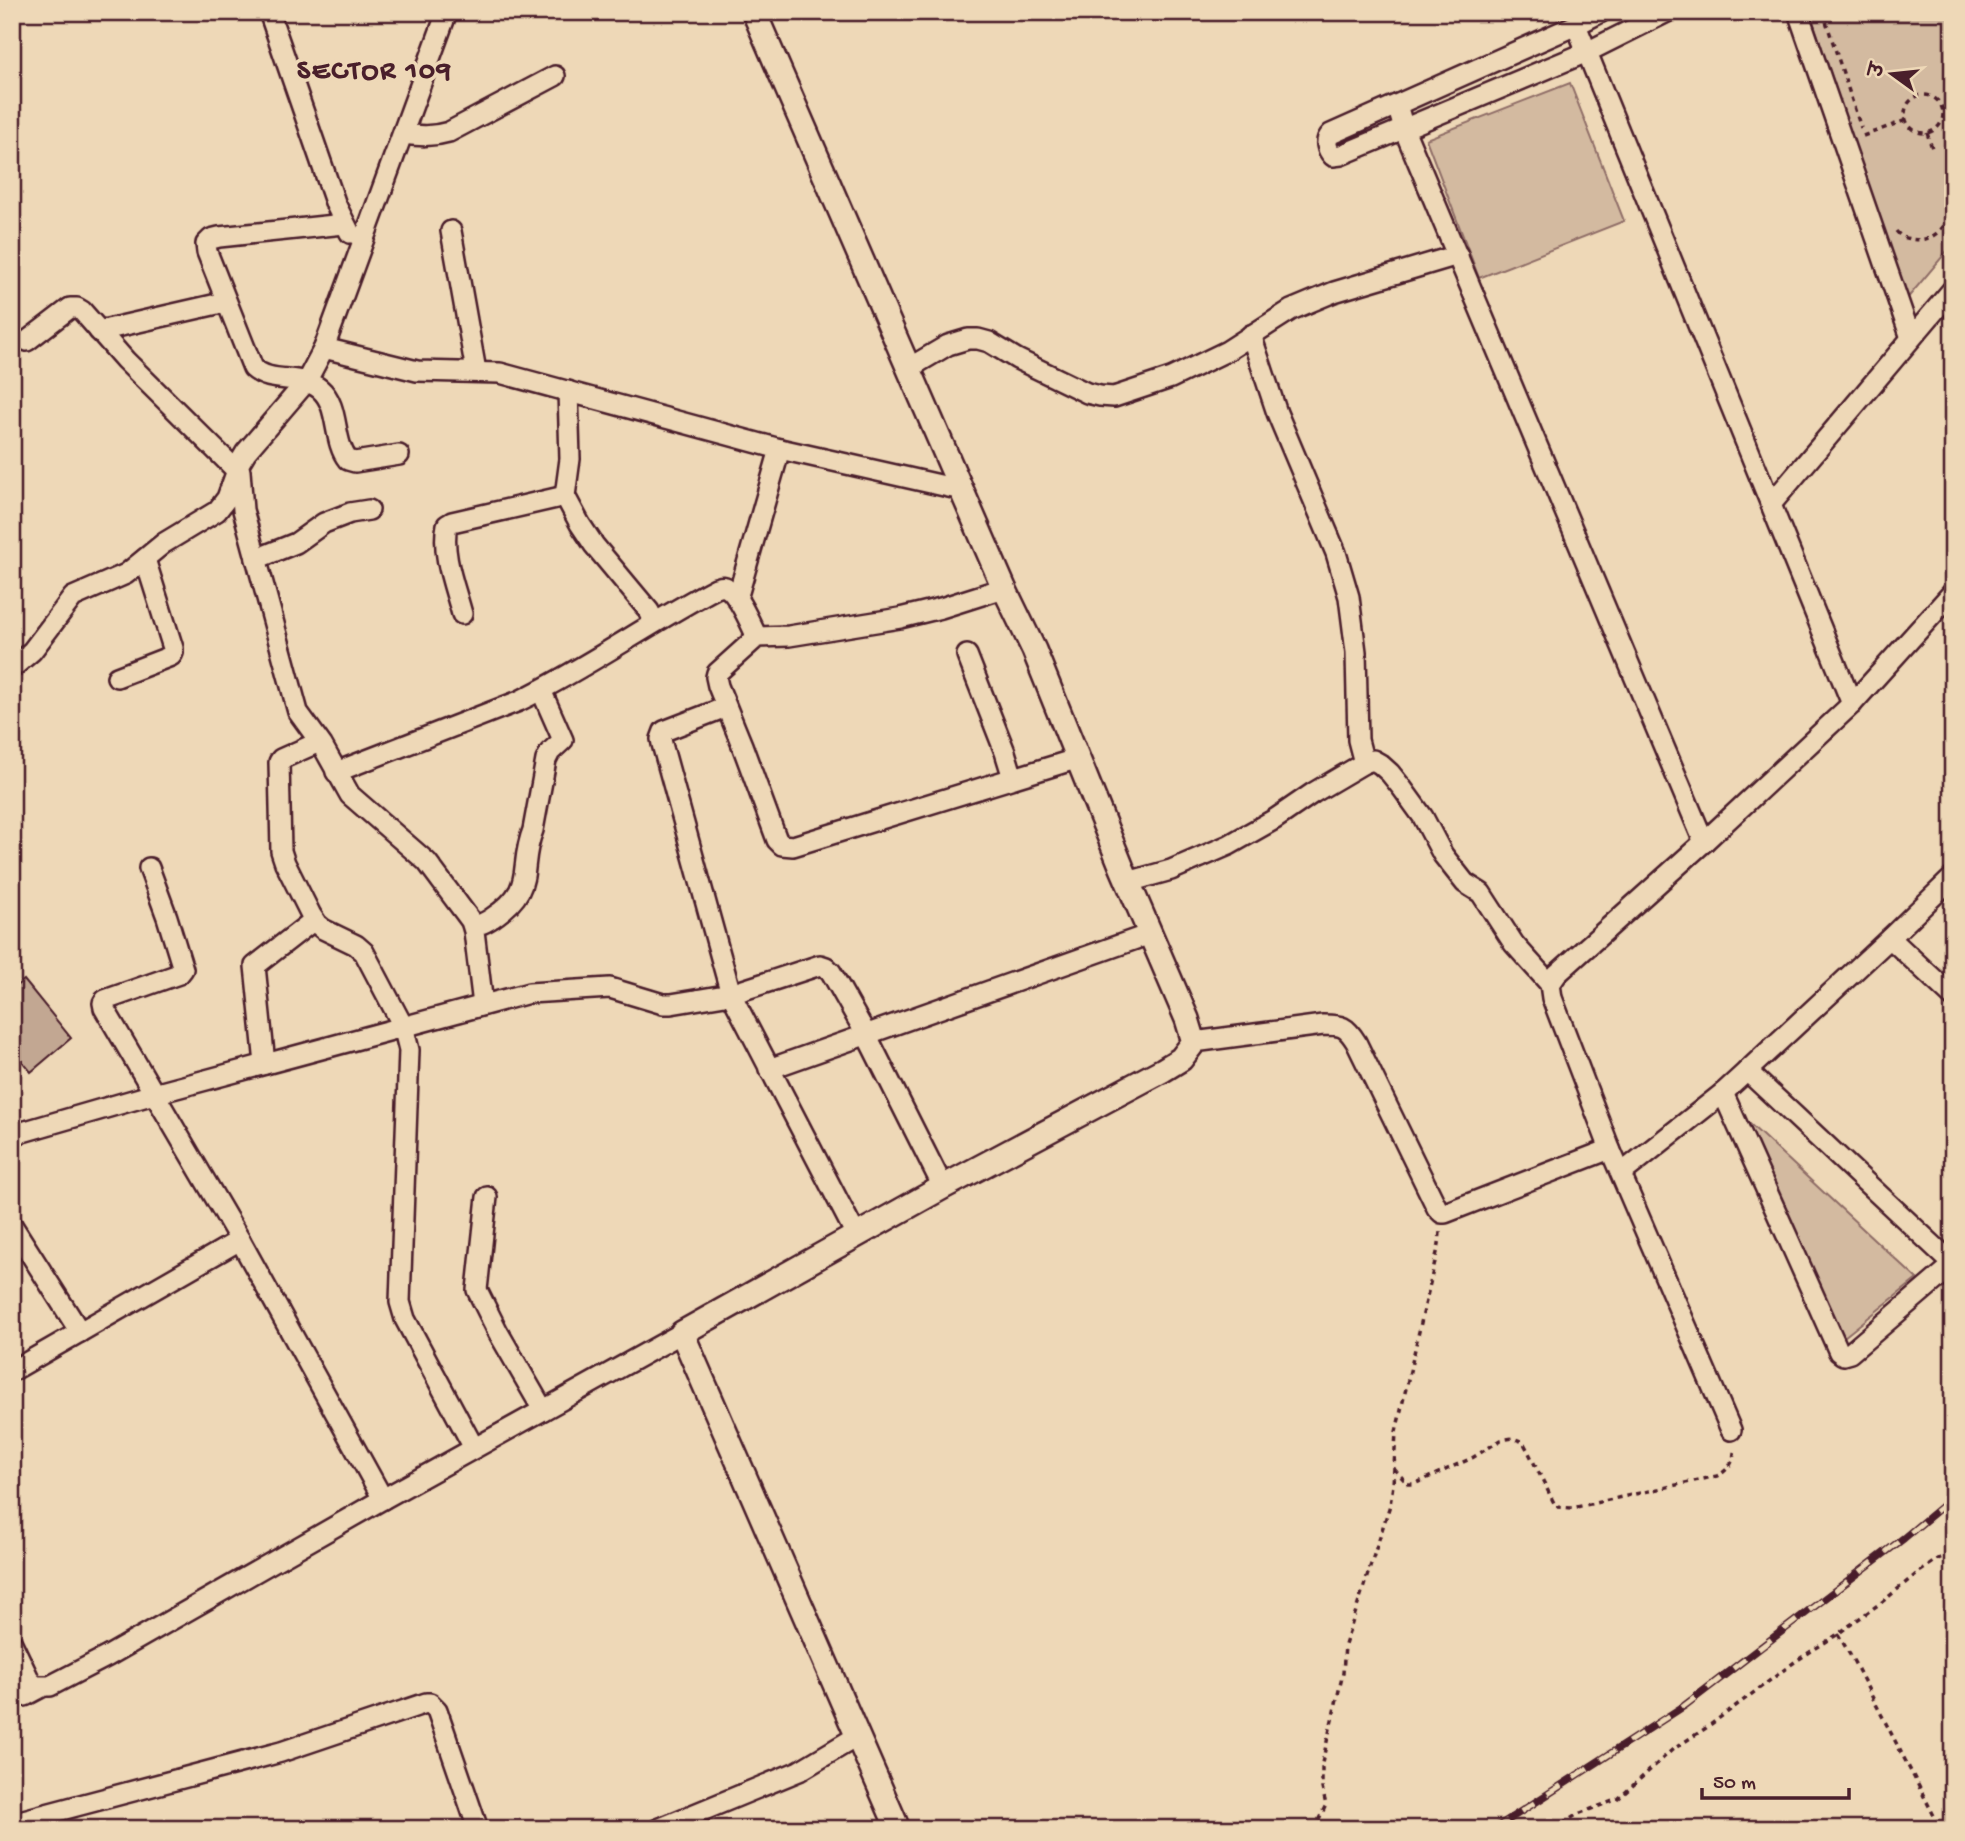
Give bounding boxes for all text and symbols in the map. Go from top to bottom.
north arrow [1856,38,1926,108]
district label: SECTOR 109 [297,56,453,89]
text: उ [1866,59,1892,82]
scale bar [1702,1757,1850,1801]
text: 50 m [1713,1772,1756,1797]

